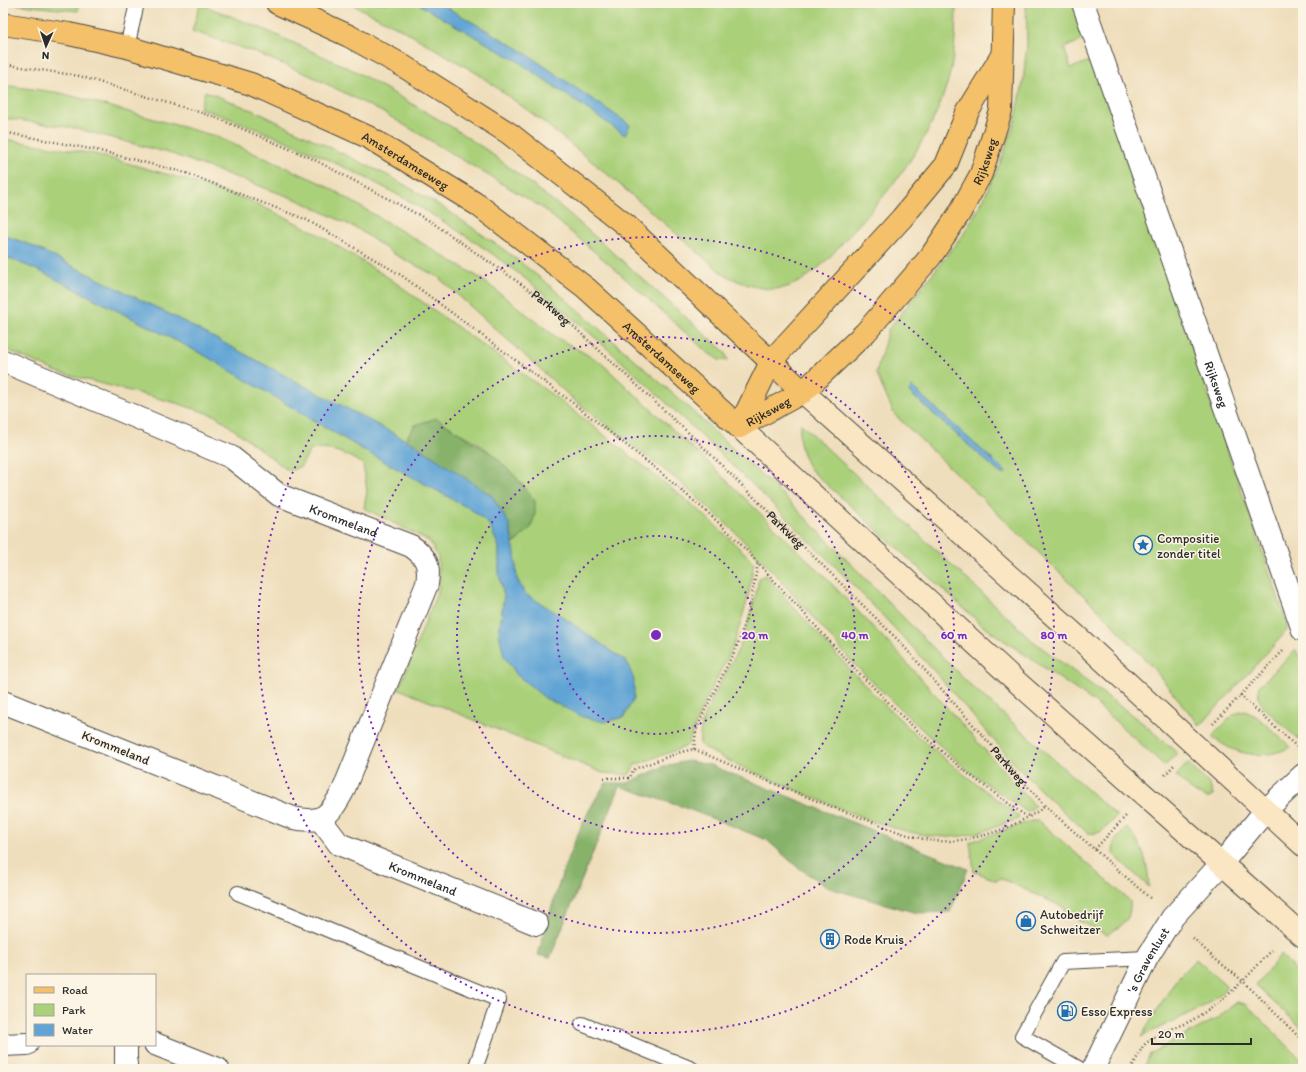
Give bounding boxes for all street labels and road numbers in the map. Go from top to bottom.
street label: Amsterdamseweg [359,128,452,193]
street label: Rijksweg [969,136,1000,188]
street label: Parkweg [528,287,574,329]
street label: Amsterdamseweg [620,318,704,396]
street label: Rijksweg [1201,359,1232,410]
street label: Rijksweg [743,393,793,430]
street label: Krommeland [307,500,380,540]
street label: Parkweg [764,507,808,552]
street label: Krommeland [80,727,152,768]
street label: Parkweg [987,743,1030,789]
street label: Krommeland [387,858,459,899]
street label: 's Gravenlust [1124,924,1172,996]

